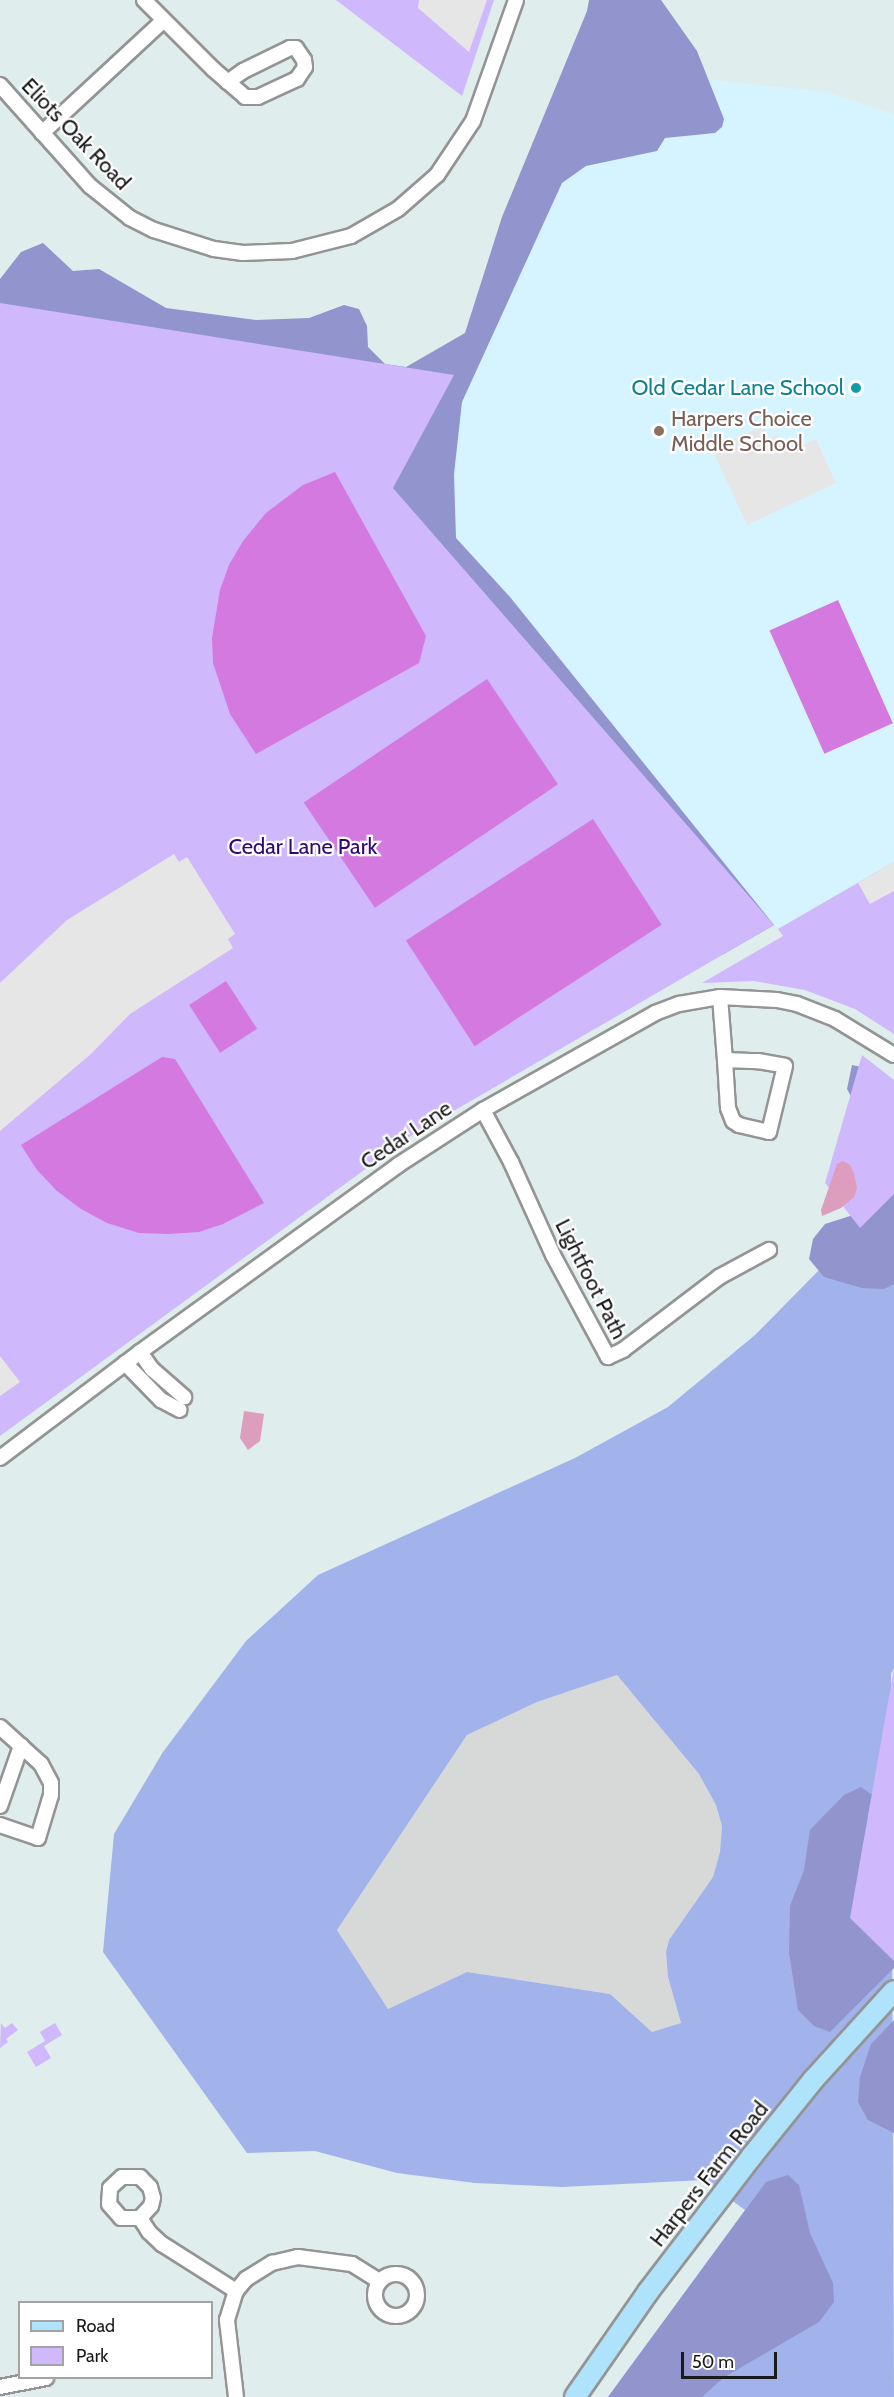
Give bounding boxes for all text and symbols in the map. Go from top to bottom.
street label: Eliots Oak Road [16,73,136,195]
place label: Old Cedar Lane School [632,375,844,401]
marker: Old Cedar Lane School [849,381,863,395]
place label: Harpers Choice Middle School [671,405,812,457]
marker: Harpers Choice Middle School [652,424,666,438]
park label: Cedar Lane Park [229,834,377,860]
street label: Cedar Lane [355,1095,457,1175]
street label: Lightfoot Path [549,1215,633,1343]
street label: Harpers Farm Road [644,2096,774,2252]
legend [18,2301,213,2379]
text: Road [76,2315,115,2337]
scale bar [684,2340,780,2378]
text: Park [76,2345,108,2367]
text: 50 m [692,2351,734,2373]

